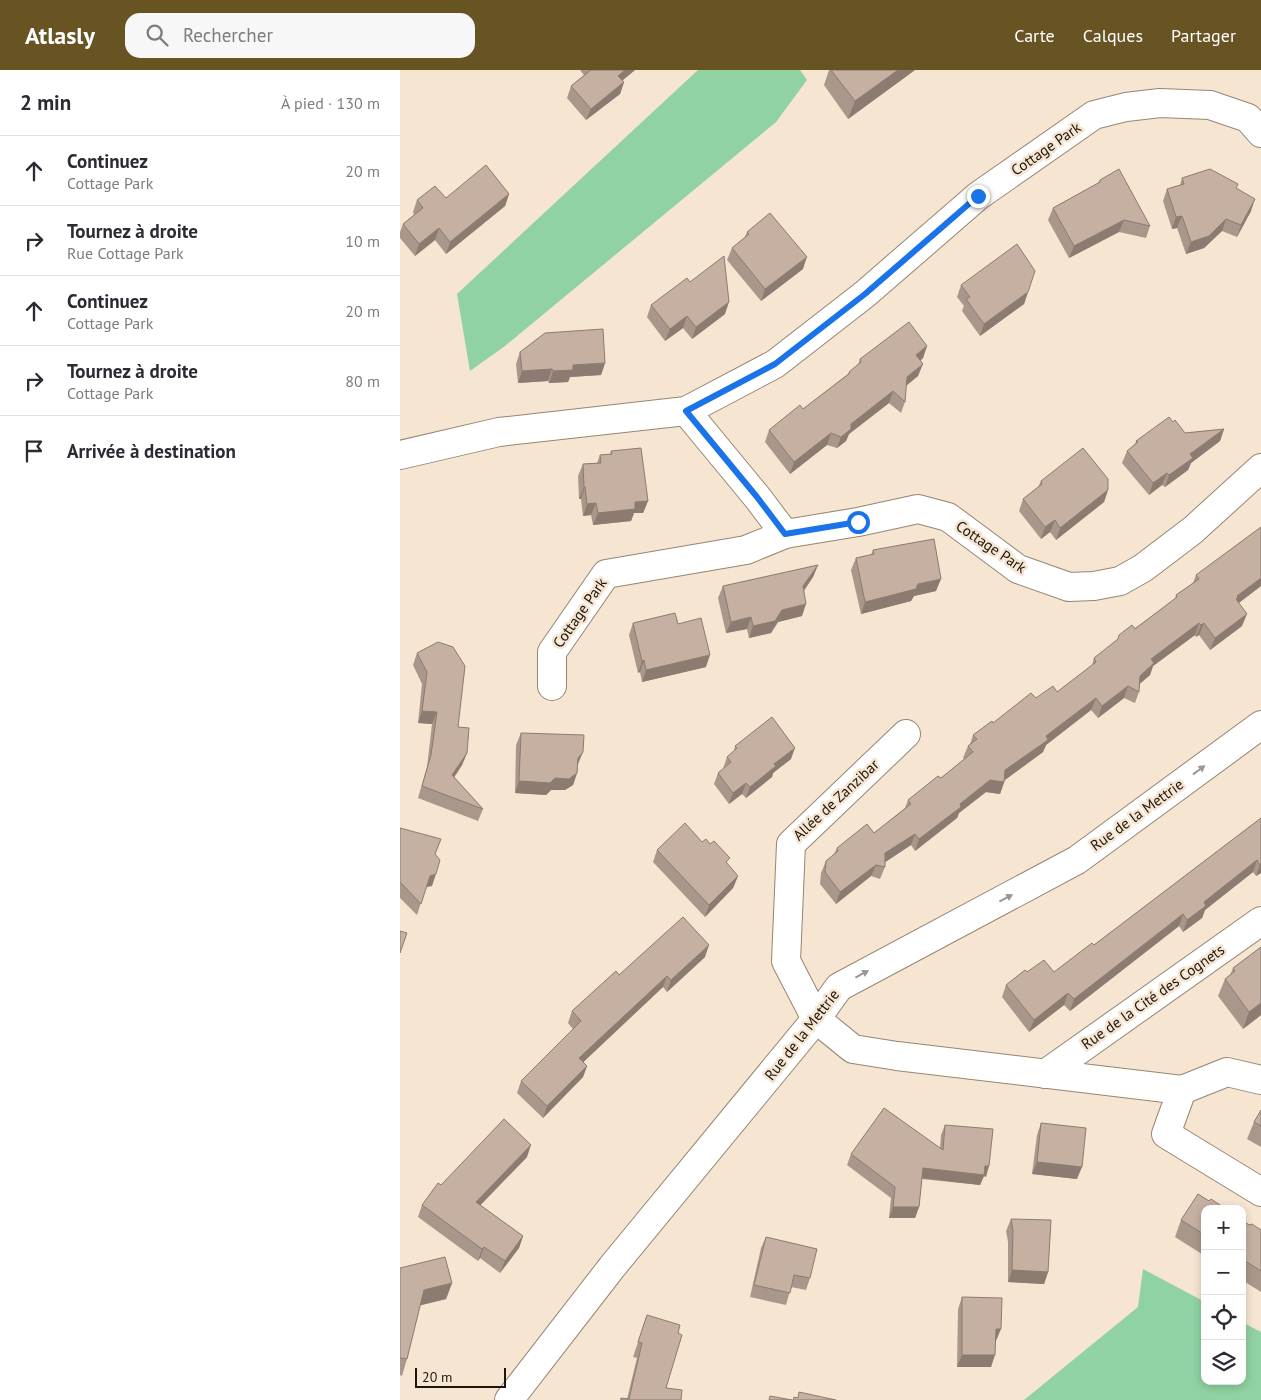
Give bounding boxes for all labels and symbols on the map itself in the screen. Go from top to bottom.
street label: Cottage Park [1007,117,1085,180]
route end [967,185,990,208]
route start [847,511,870,534]
street label: Cottage Park [952,516,1031,578]
street label: Cottage Park [549,573,611,651]
street label: Allée de Zanzibar [789,755,883,844]
one-way arrow [1192,765,1206,775]
street label: Rue de la Mettrie [1086,774,1187,855]
one-way arrow [999,893,1012,902]
street label: Rue de la Cité des Cognets [1077,940,1228,1053]
one-way arrow [855,970,869,978]
street label: Rue de la Mettrie [760,985,843,1084]
scale bar [415,1365,506,1388]

